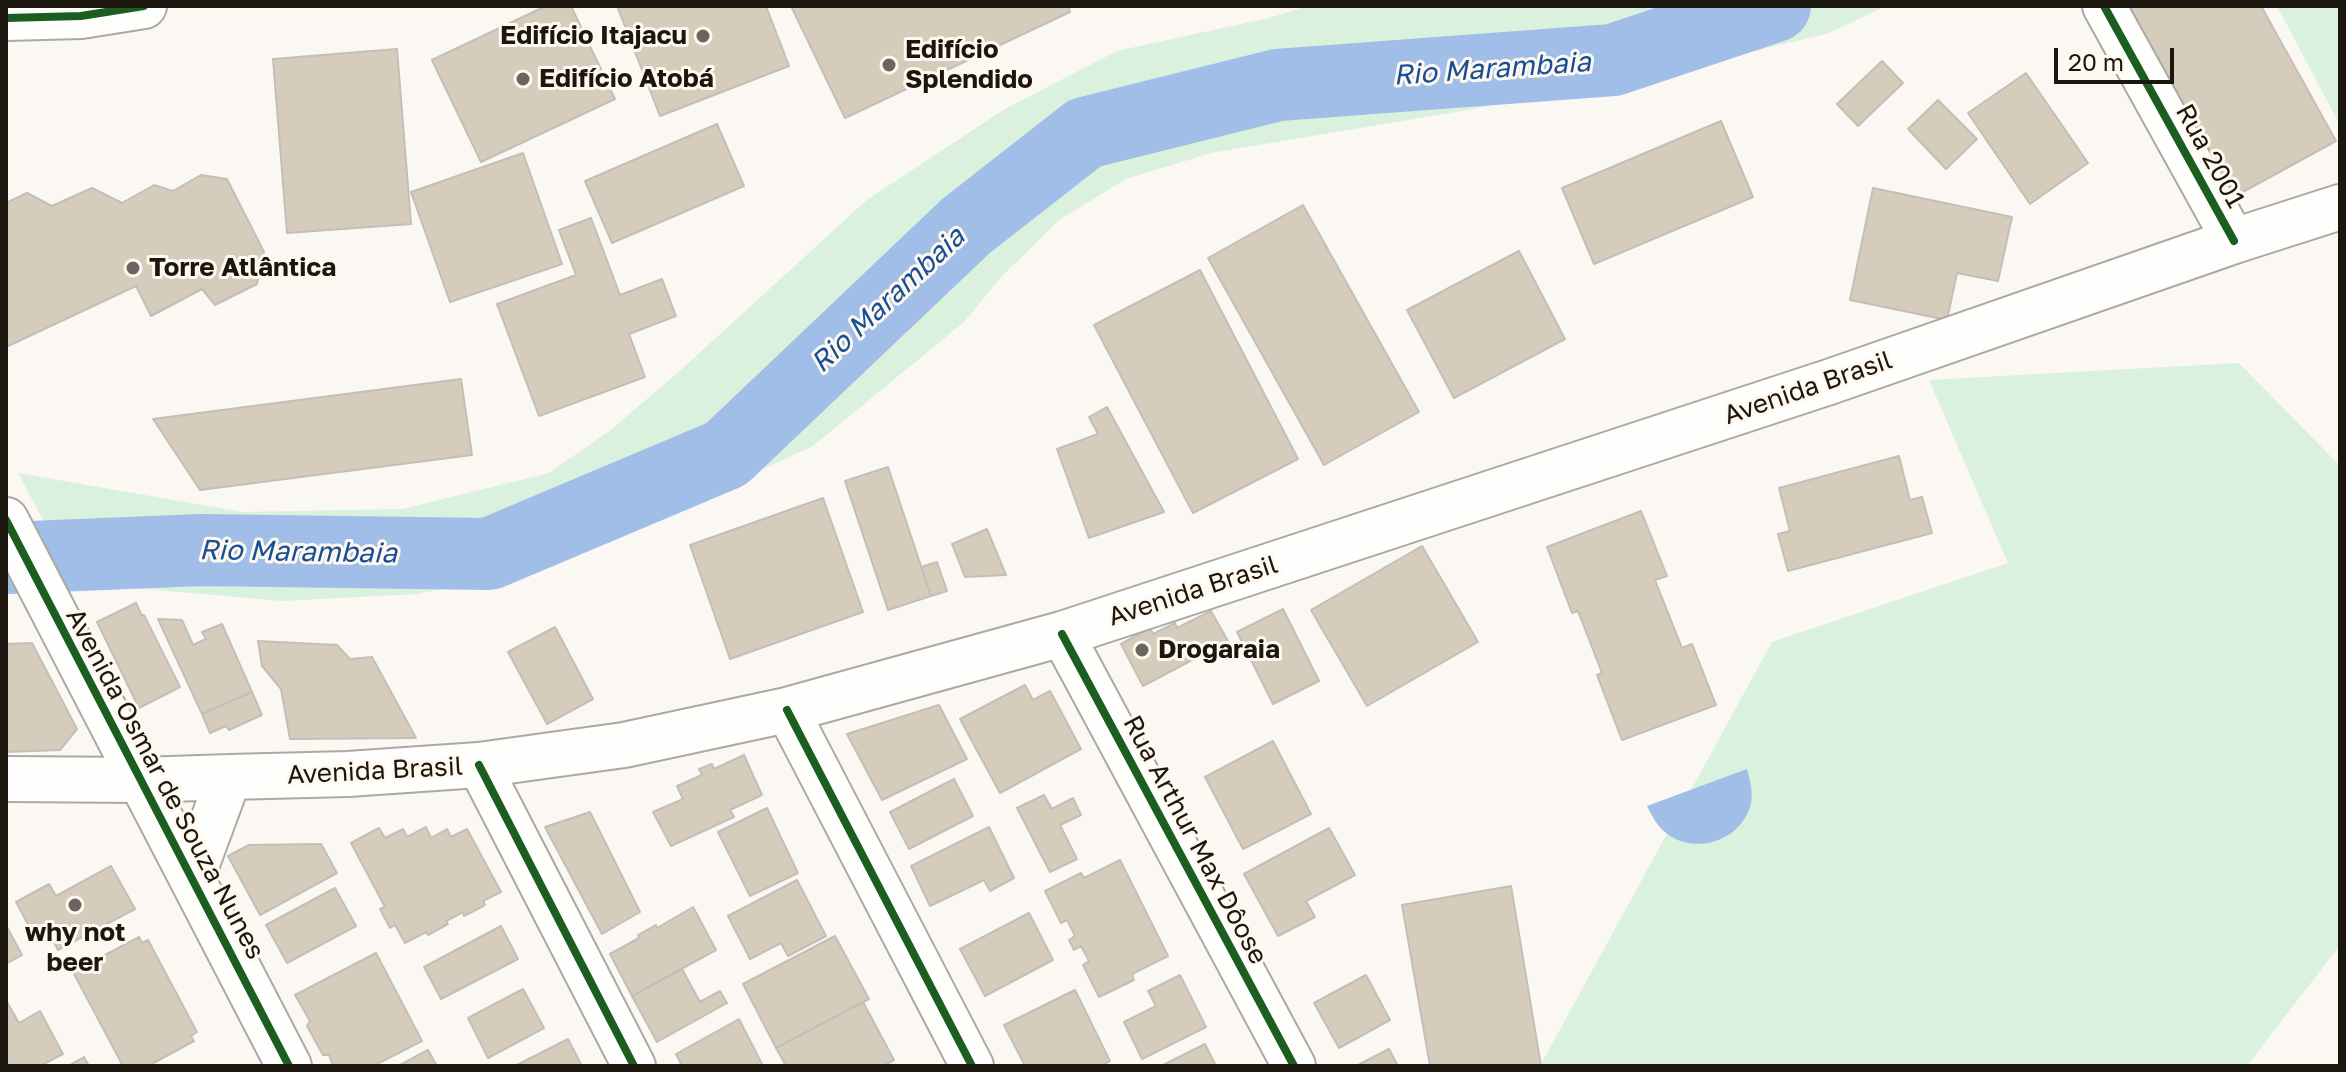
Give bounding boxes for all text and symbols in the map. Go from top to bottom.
place label: Edifício Itajacu [500,20,687,52]
marker: Edifício Itajacu [694,27,712,45]
scale bar [2058,32,2178,82]
place label: Edifício Splendido [905,34,1033,96]
water label: Rio Marambaia [1392,45,1592,93]
text: 20 m [2068,47,2124,76]
marker: Edifício Splendido [880,56,898,74]
place label: Edifício Atobá [539,63,714,95]
marker: Edifício Atobá [514,70,532,88]
street label: Rua 2001 [2169,99,2251,213]
water label: Rio Marambaia [804,220,972,380]
place label: Torre Atlântica [149,252,336,284]
marker: Torre Atlântica [124,259,142,277]
street label: Avenida Brasil [1720,345,1896,431]
water label: Rio Marambaia [199,533,397,571]
street label: Avenida Brasil [1104,549,1282,633]
street label: Avenida Osmar de Souza Nunes [59,603,271,965]
place label: Drogaraia [1158,634,1280,666]
marker: Drogaraia [1133,641,1151,659]
street label: Rua Arthur Max Dôose [1116,710,1274,970]
street label: Avenida Brasil [286,751,464,791]
marker: why not beer [66,896,84,914]
place label: why not beer [25,917,125,978]

